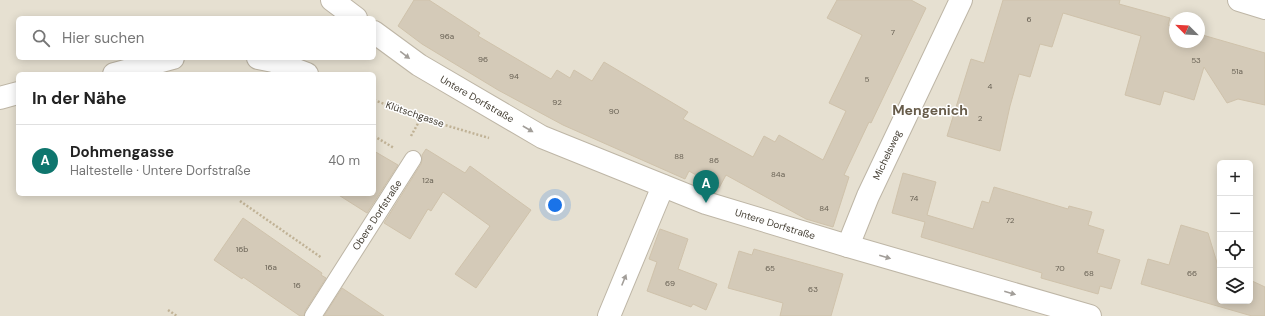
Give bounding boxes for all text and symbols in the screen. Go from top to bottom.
north arrow [1169,12,1205,48]
house number: 6 [1026,14,1032,24]
search box [16,16,376,60]
icon: search [30,27,52,49]
house number: 7 [891,27,895,37]
text: Hier suchen [62,28,144,48]
house number: 96a [440,31,454,41]
one-way arrow [400,51,411,59]
house number: 96 [478,54,488,64]
house number: 53 [1191,55,1201,65]
house number: 51a [1231,66,1243,76]
house number: 94 [509,71,519,81]
street label: Untere Dorfstraße [438,73,517,126]
house number: 5 [865,74,870,84]
house number: 4 [988,81,993,91]
text: In der Nähe [32,87,127,109]
house number: 92 [552,97,562,107]
street label: Klütschgasse [384,98,446,130]
district label: Mengenich [892,101,968,119]
house number: 90 [609,106,620,116]
house number: 2 [978,113,983,123]
one-way arrow [523,126,534,133]
street label: Michelsweg [870,128,904,182]
text: Dohmengasse [70,142,174,162]
house number: 88 [674,151,684,161]
text: A [40,152,50,169]
text: 40 m [328,152,360,169]
house number: 86 [709,155,719,165]
map controls [1217,160,1253,304]
button: + [1217,160,1253,196]
text: Haltestelle · Untere Dorfstraße [70,162,251,179]
house number: 84a [771,169,785,179]
pin: A [693,170,719,203]
house number: 12a [422,175,434,185]
street label: Obere Dorfstraße [349,177,405,253]
house number: 74 [910,193,918,203]
your location [545,195,565,215]
button: − [1217,196,1253,232]
house number: 84 [819,203,829,213]
street label: Untere Dorfstraße [733,206,817,242]
house number: 72 [1006,215,1015,225]
button: locate [1217,232,1253,268]
house number: 16b [236,244,248,254]
one-way arrow [879,254,891,260]
house number: 16a [265,262,277,272]
house number: 65 [765,263,775,273]
house number: 70 [1055,263,1065,273]
house number: 68 [1084,268,1094,278]
house number: 66 [1187,268,1197,278]
button: layers [1217,268,1253,304]
one-way arrow [621,274,627,285]
house number: 69 [665,278,675,288]
house number: 16 [293,280,301,290]
house number: 63 [808,284,818,294]
one-way arrow [1004,290,1016,296]

